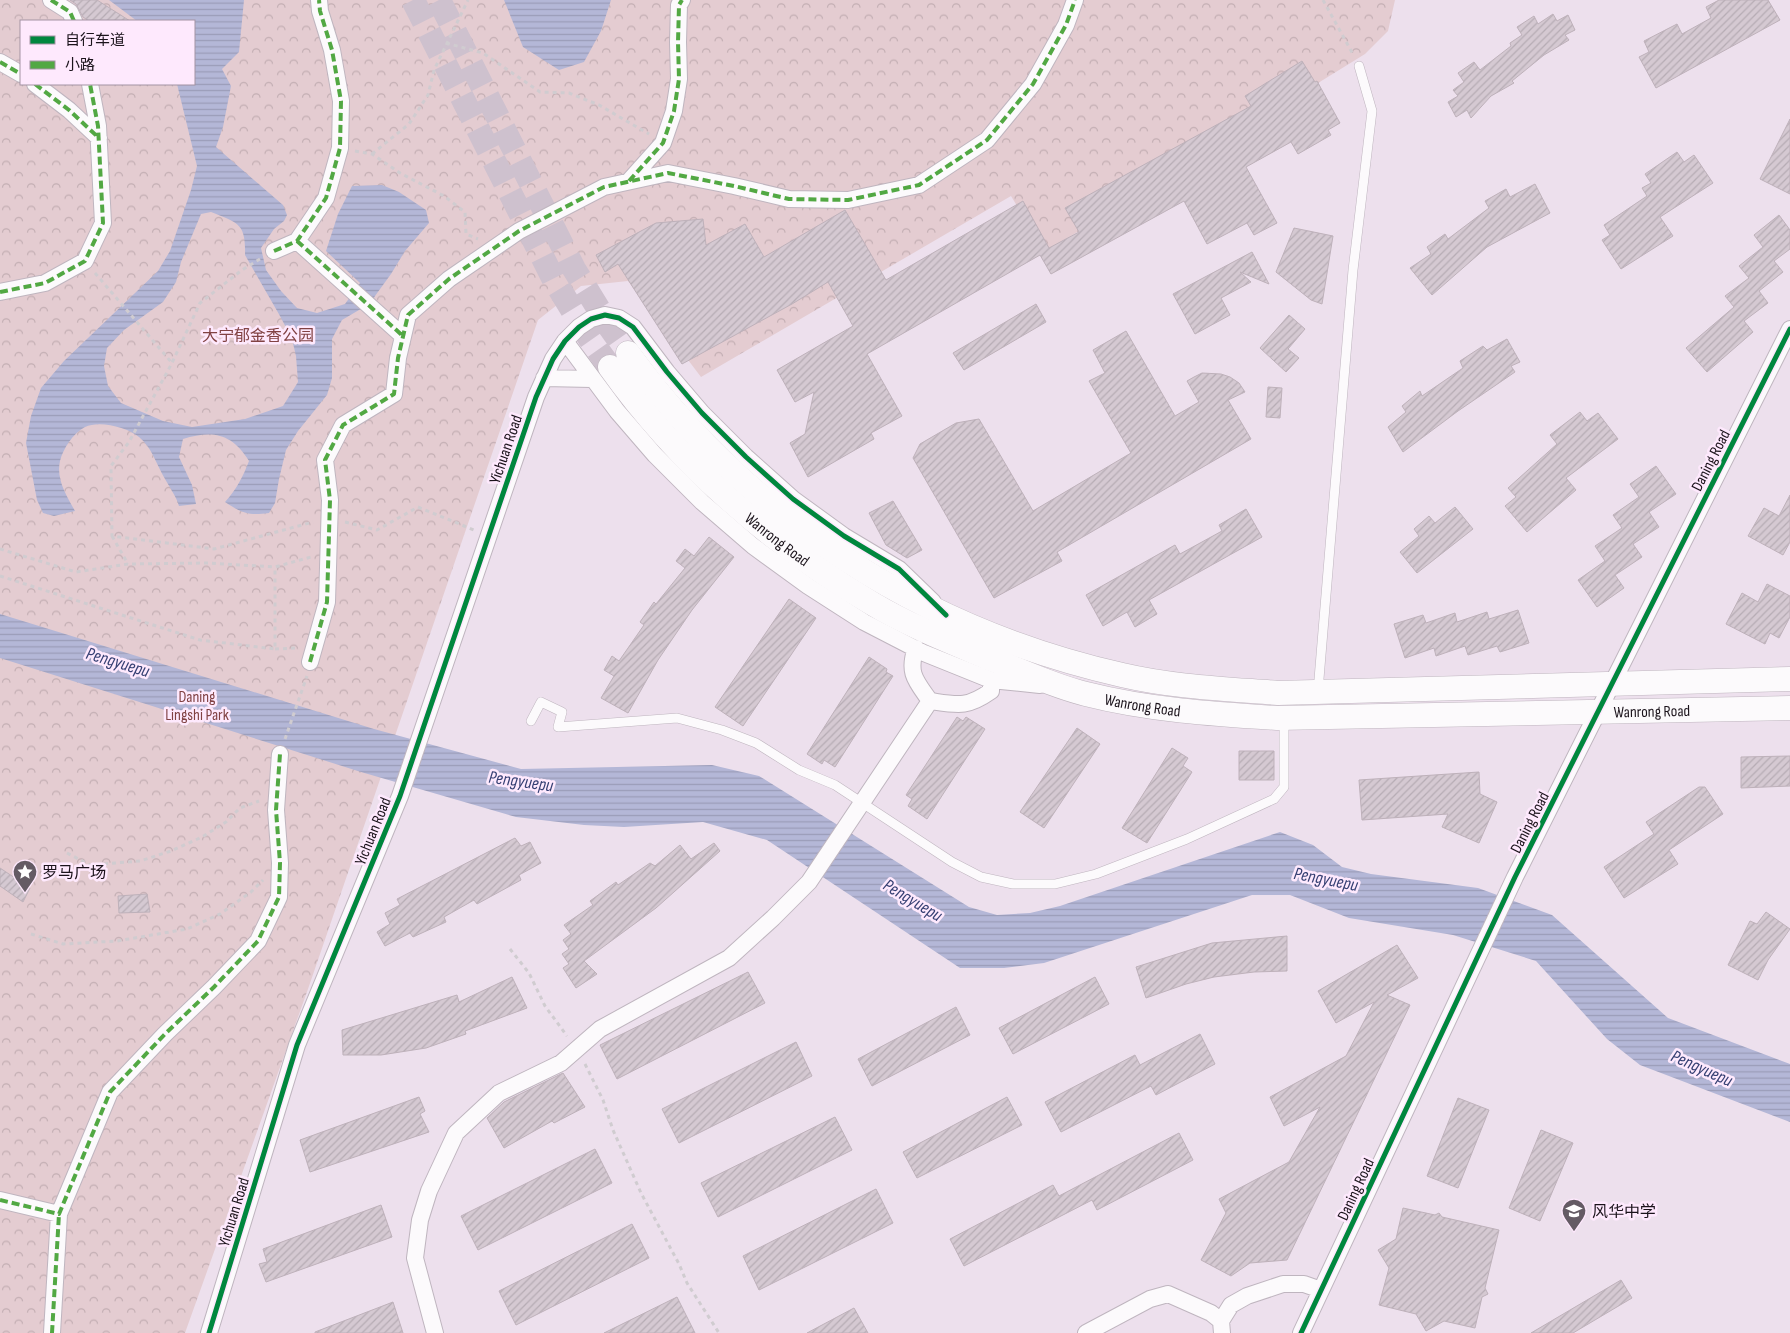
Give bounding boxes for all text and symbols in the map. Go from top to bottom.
legend [20,20,195,85]
text: 自行车道 [65,31,125,50]
text: 小路 [65,56,95,75]
park label: 大宁郁金香公园 [202,327,314,346]
street label: Yichuan Road [486,413,527,486]
street label: Daning Road [1688,427,1735,494]
street label: Wanrong Road [740,509,813,571]
water label: Pengyuepu [84,643,153,682]
park label: Daning Lingshi Park [165,688,229,725]
street label: Wanrong Road [1103,691,1181,721]
street label: Wanrong Road [1614,702,1690,722]
water label: Pengyuepu [487,767,555,797]
street label: Daning Road [1507,789,1554,856]
street label: Yichuan Road [351,795,396,868]
place icon: 罗马广场 [12,859,38,893]
water label: Pengyuepu [1292,863,1360,896]
place label: 罗马广场 [42,864,106,883]
water label: Pengyuepu [879,875,947,927]
water label: Pengyuepu [1668,1046,1736,1092]
street label: Daning Road [1334,1156,1379,1224]
street label: Yichuan Road [215,1176,254,1249]
school or university icon: 风华中学 [1561,1198,1587,1232]
place label: 风华中学 [1592,1203,1656,1222]

